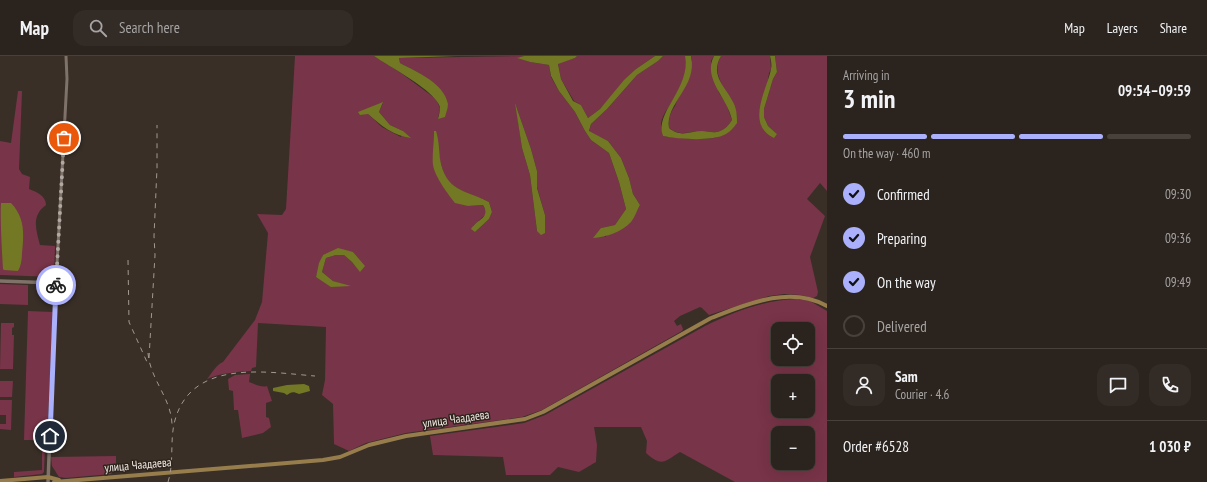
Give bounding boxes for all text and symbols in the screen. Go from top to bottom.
search box [73,10,353,46]
text: Map [20,16,49,40]
icon: search [87,17,109,39]
text: Search here [119,18,180,37]
text: Map [1064,19,1085,37]
text: Layers [1107,19,1138,37]
text: Share [1160,19,1187,37]
text: Arriving in [843,67,890,84]
text: 09:54–09:59 [1118,81,1191,100]
text: 3 min [843,82,896,115]
pin [47,121,81,155]
icon: bag [53,127,75,149]
text: On the way · 460 m [843,145,930,162]
icon: check [843,183,865,205]
text: Confirmed [877,185,930,204]
text: 09:30 [1165,186,1191,203]
icon: check [843,227,865,249]
text: Preparing [877,229,927,248]
text: 09:36 [1165,230,1191,247]
courier [36,265,76,305]
icon: check [843,271,865,293]
text: On the way [877,273,936,292]
icon: bike [45,274,67,296]
text: 09:49 [1165,274,1191,291]
text: Delivered [877,317,927,336]
map controls [771,322,815,470]
button: locate [771,322,815,366]
button: person [843,364,885,406]
button: chat [1097,364,1139,406]
button: phone [1149,364,1191,406]
text: Sam [895,367,918,386]
button: + [771,374,815,418]
text: Courier · 4.6 [895,386,949,403]
street label: улица Чаадаева [422,406,490,431]
pin [33,419,67,453]
icon: home [39,425,61,447]
button: − [771,426,815,470]
text: Order #6528 [843,437,909,456]
text: 1 030 ₽ [1149,437,1191,456]
street label: улица Чаадаева [104,454,172,475]

